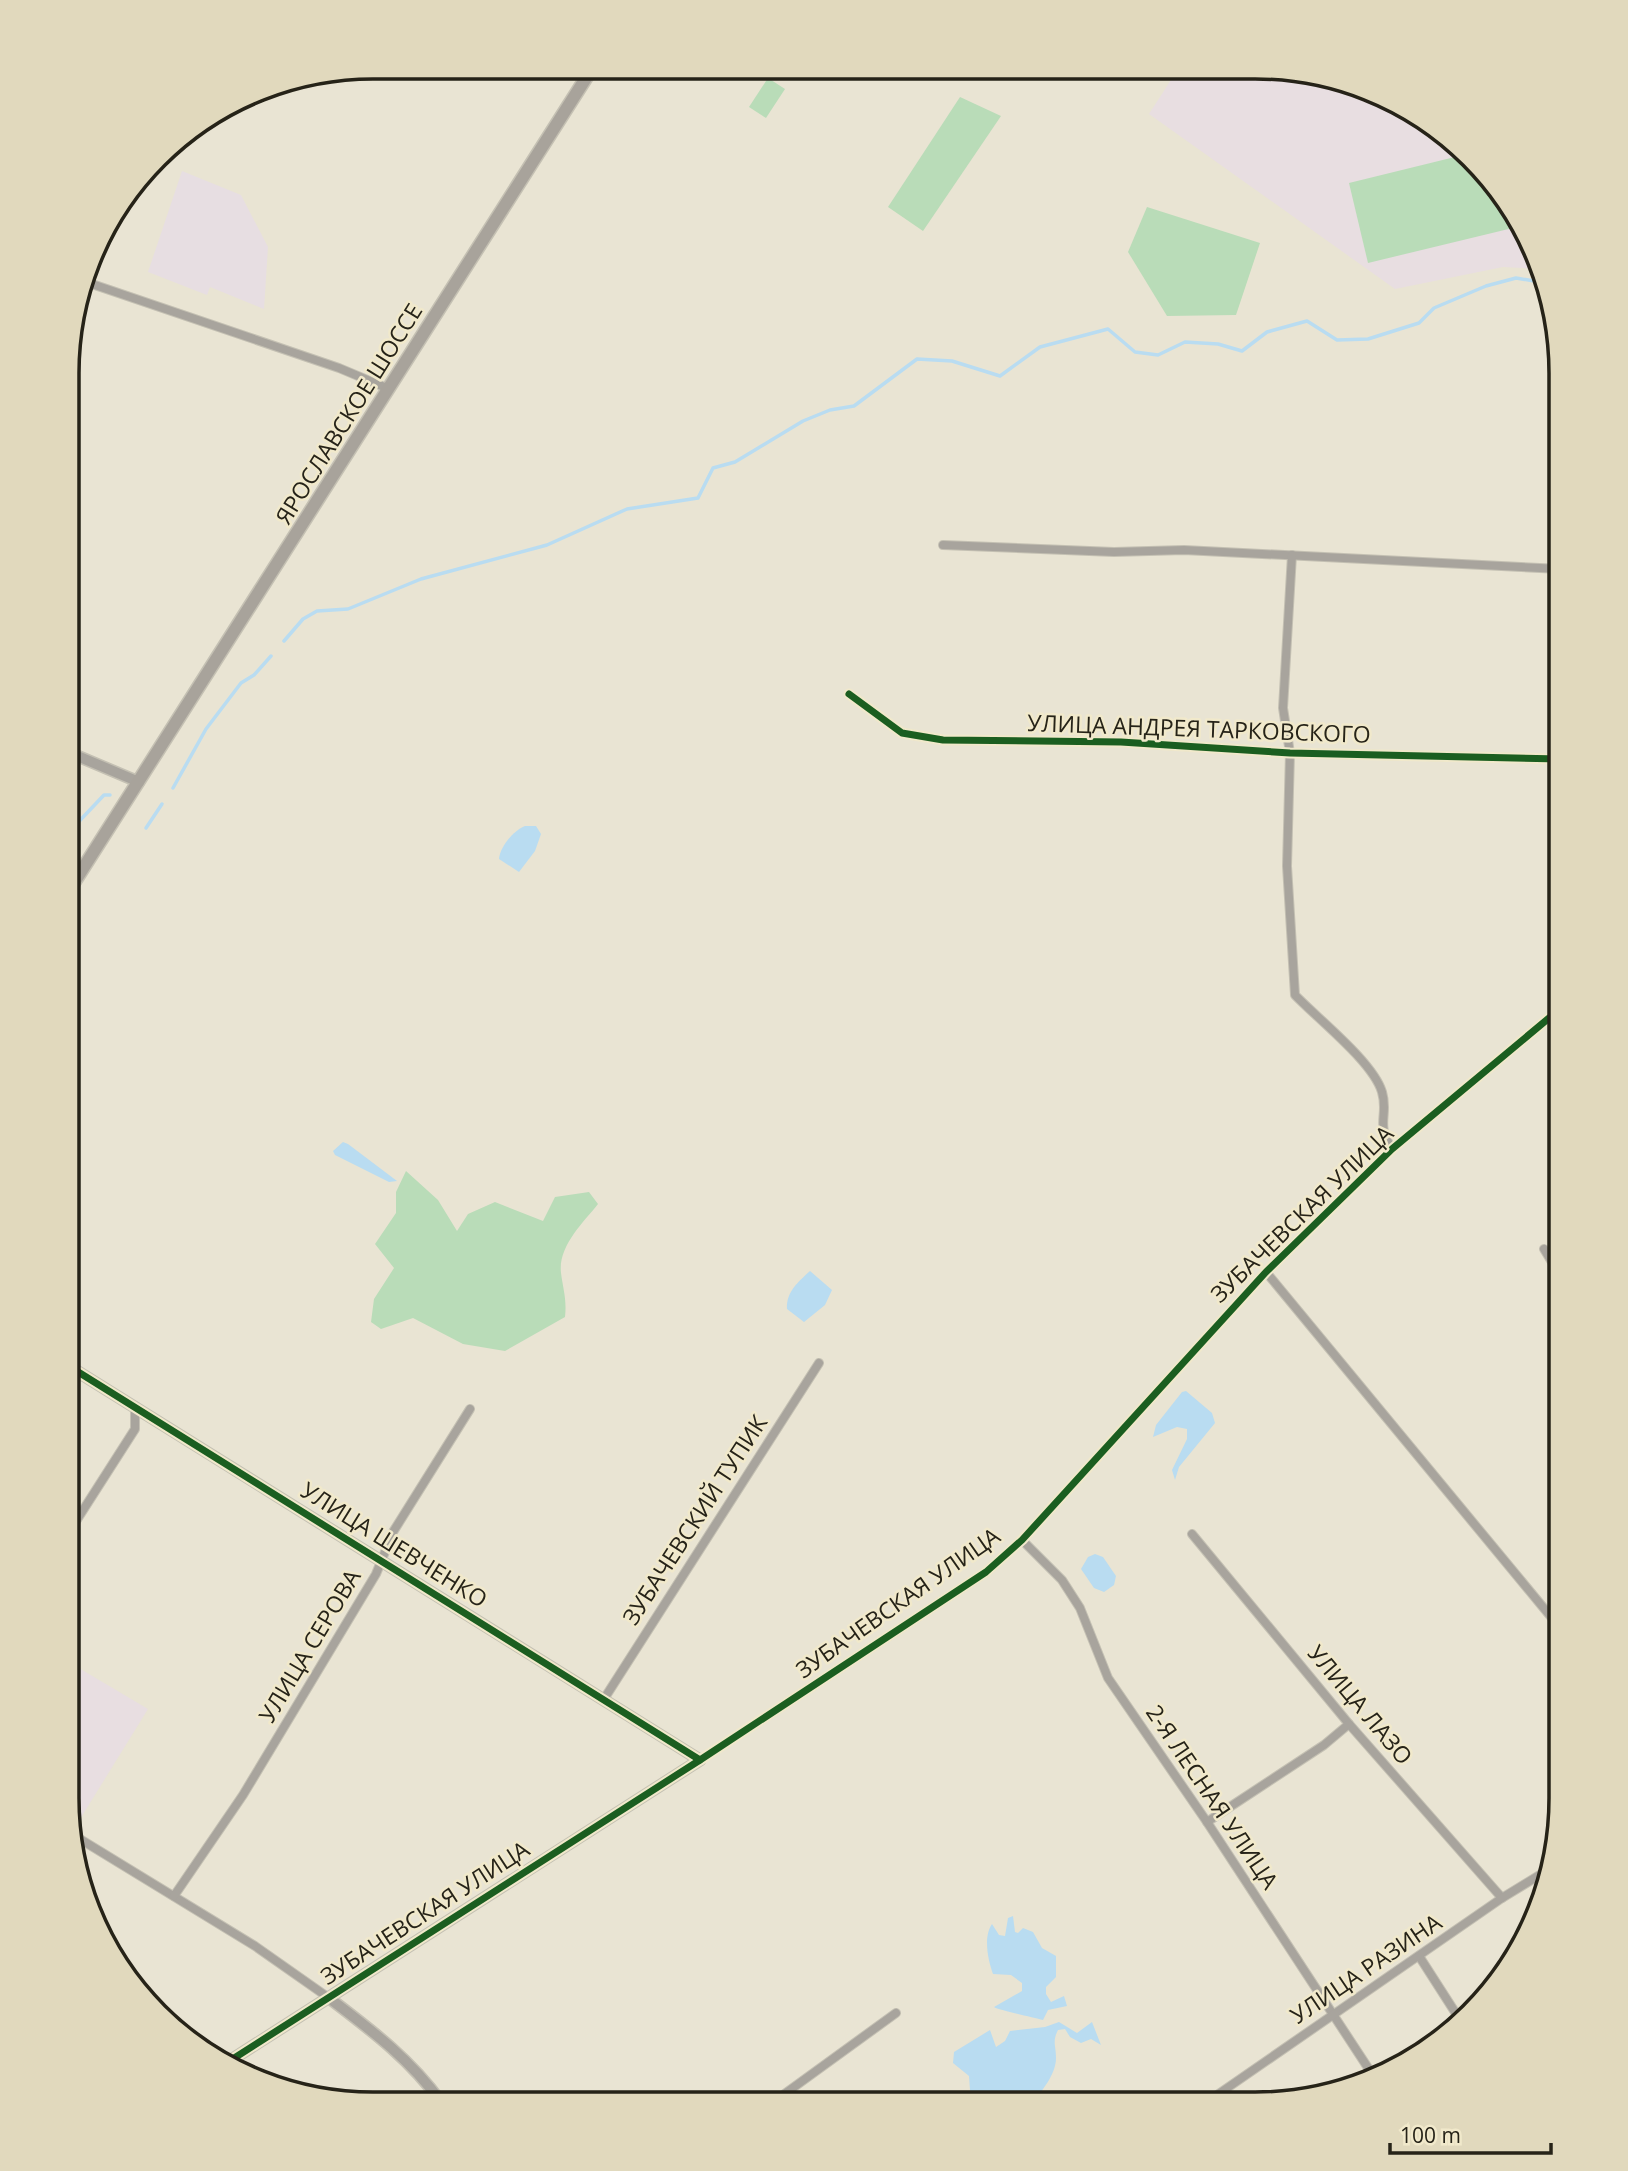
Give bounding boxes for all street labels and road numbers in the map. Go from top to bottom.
street label: ЯРОСЛАВСКОЕ ШОССЕ [267,297,429,530]
street label: УЛИЦА АНДРЕЯ ТАРКОВСКОГО [1027,706,1371,750]
street label: ЗУБАЧЕВСКАЯ УЛИЦА [1203,1117,1400,1309]
street label: ЗУБАЧЕВСКИЙ ТУПИК [614,1407,775,1631]
street label: УЛИЦА ШЕВЧЕНКО [295,1474,494,1615]
street label: ЗУБАЧЕВСКАЯ УЛИЦА [789,1519,1006,1685]
street label: УЛИЦА СЕРОВА [251,1562,368,1728]
street label: УЛИЦА ЛАЗО [1301,1638,1420,1771]
street label: 2-Я ЛЕСНАЯ УЛИЦА [1139,1698,1287,1895]
street label: ЗУБАЧЕВСКАЯ УЛИЦА [314,1832,535,1992]
street label: УЛИЦА РАЗИНА [1283,1905,1448,2031]

